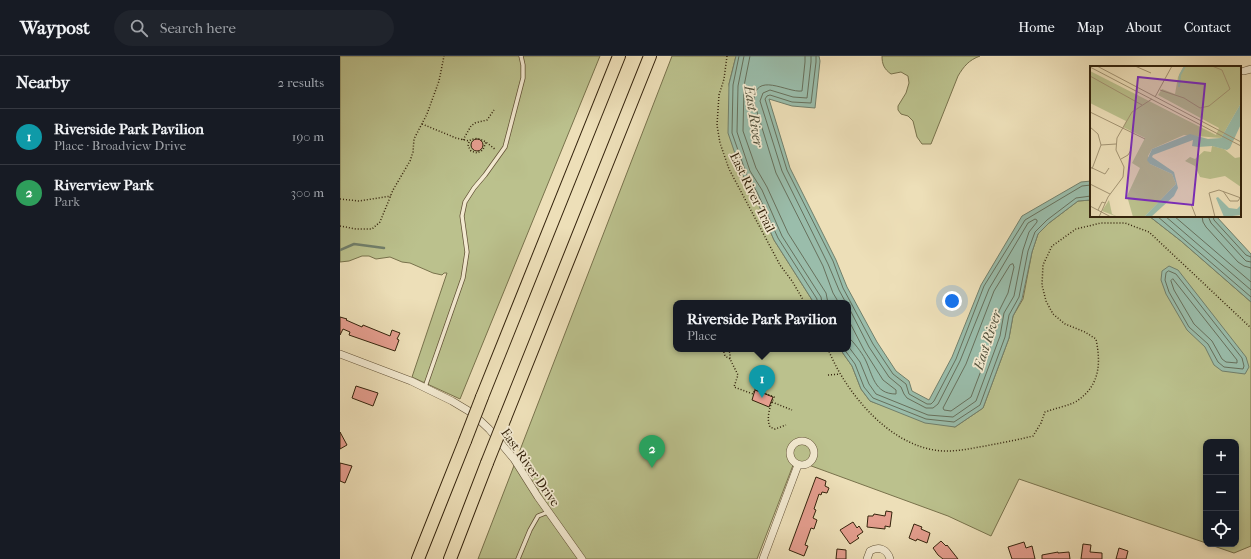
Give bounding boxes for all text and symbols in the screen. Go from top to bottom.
search box [114,10,394,46]
text: Waypost [20,17,90,39]
icon: search [128,17,150,39]
text: Search here [160,19,236,37]
text: Home [1018,19,1055,36]
text: Map [1077,19,1104,36]
text: About [1126,19,1162,36]
text: Contact [1184,19,1231,36]
inset map [1090,66,1241,217]
text: Nearby [16,72,70,92]
text: 2 results [278,75,324,90]
water label: East River [740,83,767,150]
text: Riverside Park Pavilion [54,120,204,138]
text: 1 [27,129,31,144]
text: 190 m [292,129,324,144]
text: Place · Broadview Drive [54,138,186,153]
street label: East River Trail [727,150,779,235]
text: Riverview Park [54,176,153,194]
text: 2 [26,185,32,200]
text: 300 m [291,185,324,200]
text: Park [54,194,80,209]
your location [942,291,962,311]
popup [673,300,851,352]
water label: East River [970,306,1006,373]
text: Riverside Park Pavilion [687,310,837,328]
text: Place [687,328,717,343]
pin: 1 [749,365,775,398]
street label: East River Drive [498,425,563,510]
pin: 2 [639,435,665,468]
map controls [1203,439,1239,547]
button: + [1203,439,1239,475]
button: − [1203,475,1239,511]
button: locate [1203,511,1239,547]

